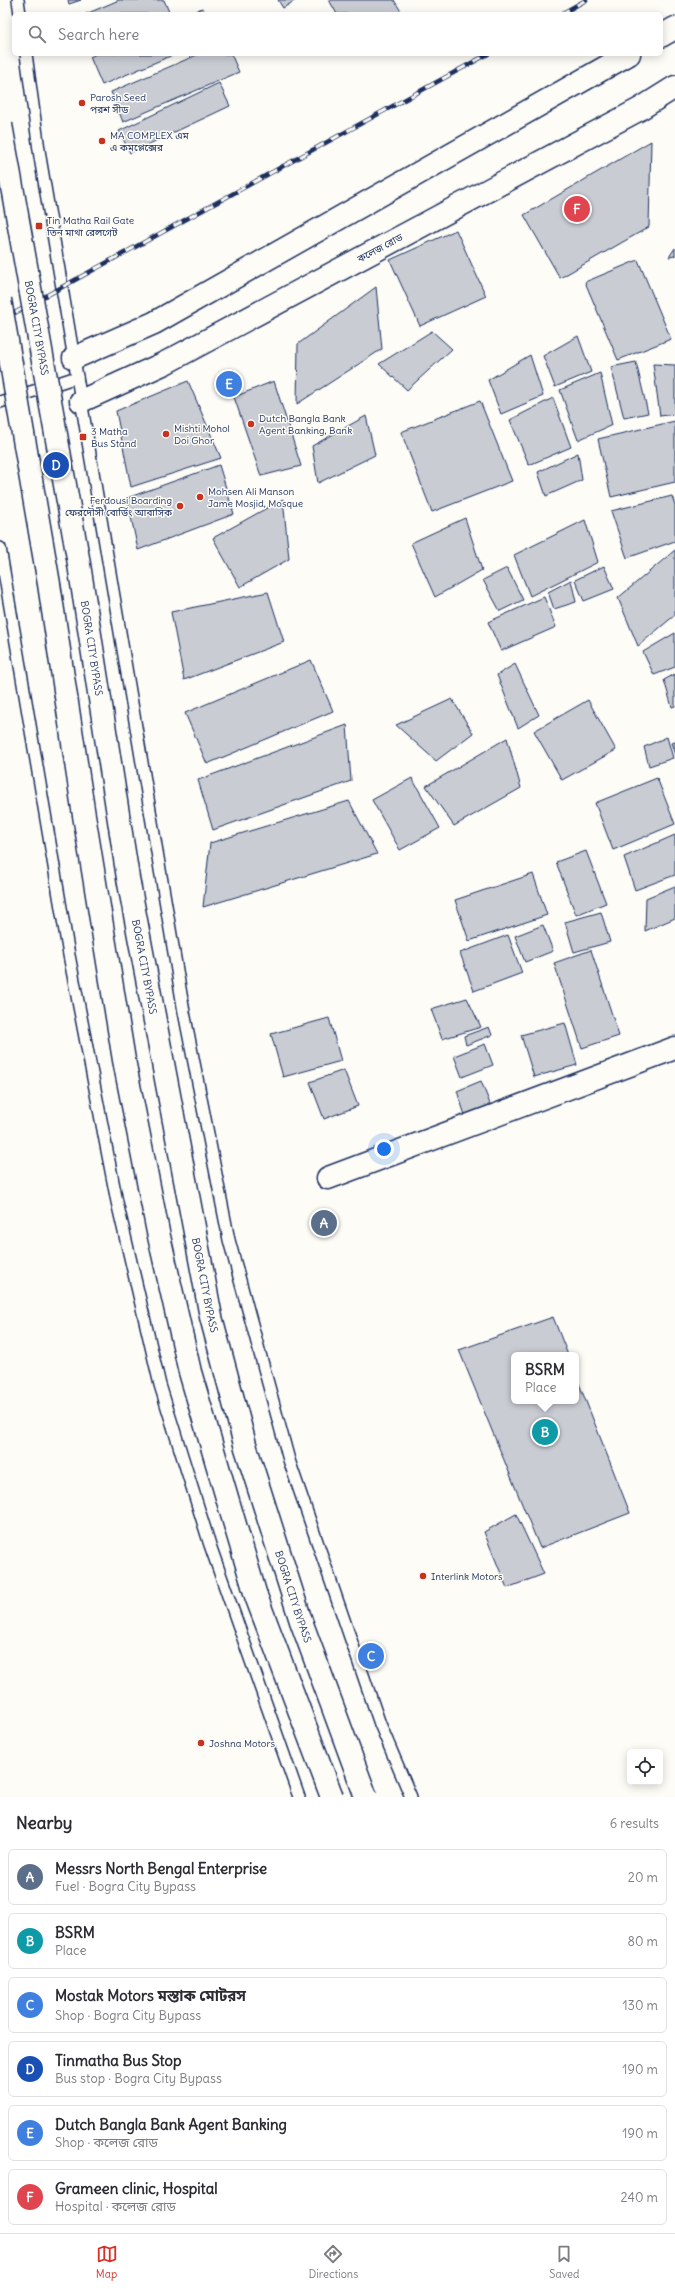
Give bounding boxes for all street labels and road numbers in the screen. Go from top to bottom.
street label: কলেজ রোড [354,230,406,266]
street label: BOGRA CITY BYPASS [22,279,52,377]
street label: BOGRA CITY BYPASS [78,600,106,697]
street label: BOGRA CITY BYPASS [129,918,160,1016]
street label: BOGRA CITY BYPASS [190,1237,221,1334]
street label: BOGRA CITY BYPASS [272,1549,315,1645]

